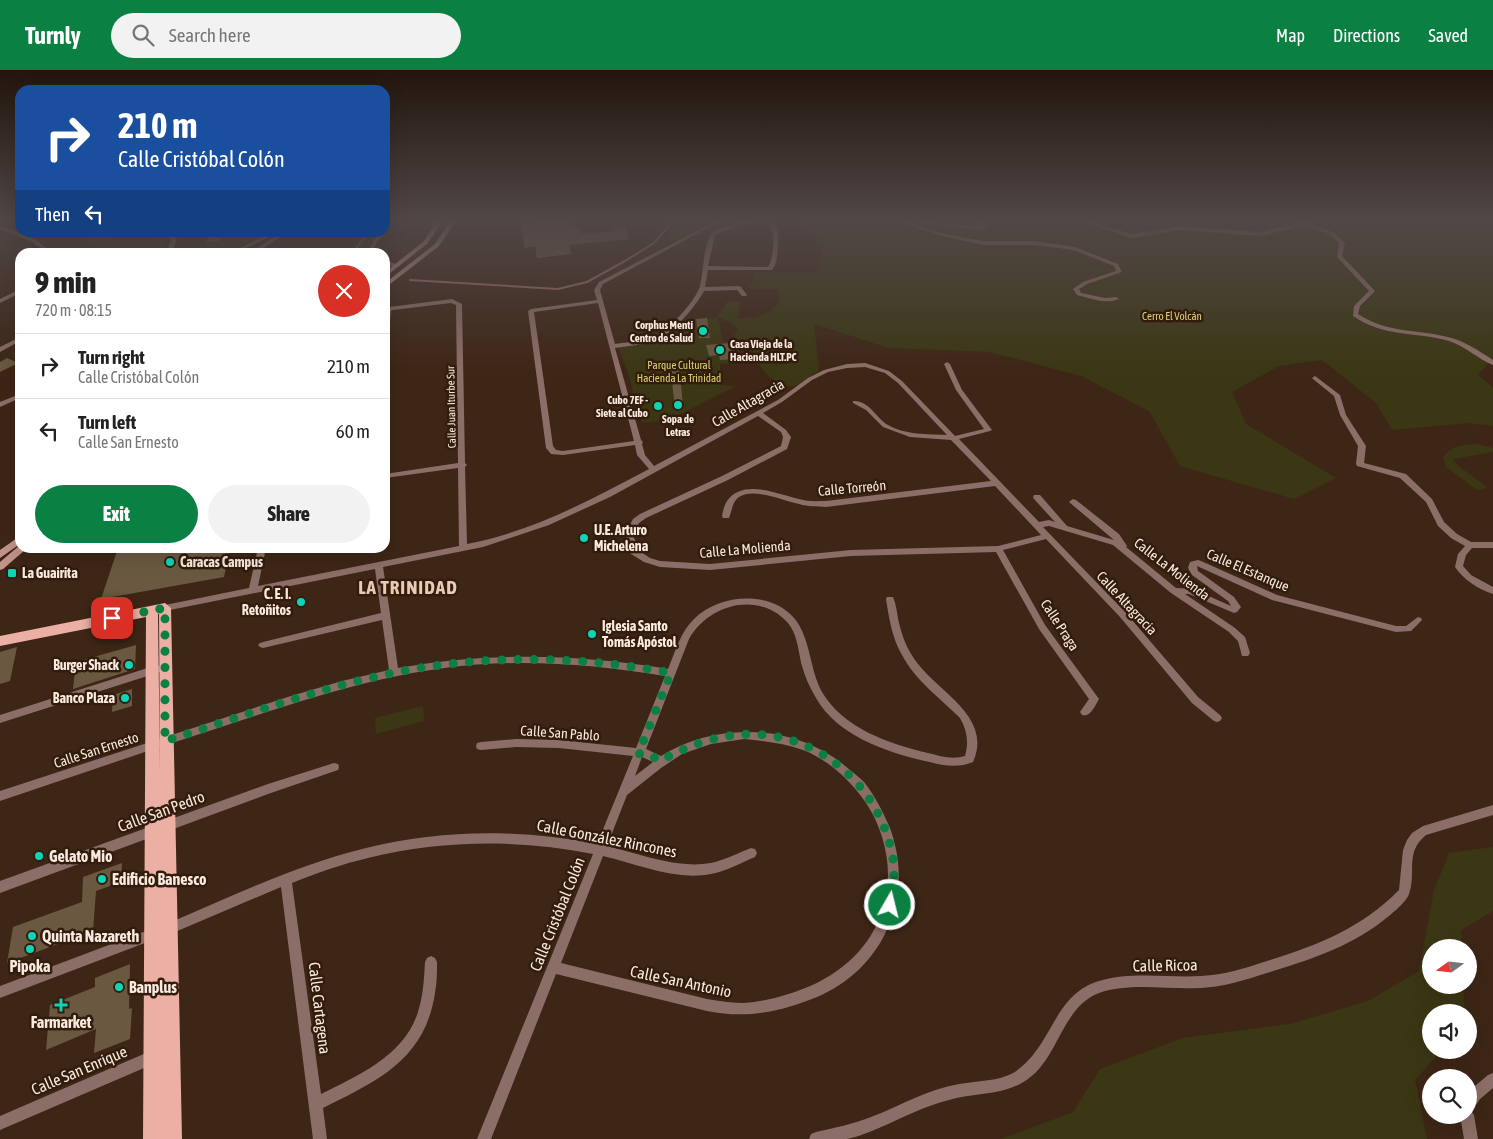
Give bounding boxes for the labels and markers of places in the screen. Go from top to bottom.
place label: Corphus Menti Centro de Salud [630,319,693,344]
marker: Corphus Menti Centro de Salud [697,325,709,337]
place label: Casa Vieja de la Hacienda HLT.PC [730,338,797,363]
marker: Casa Vieja de la Hacienda HLT.PC [714,344,726,356]
place label: Cubo 7EF - Siete al Cubo [596,394,648,419]
marker: Sopa de Letras [672,399,684,411]
marker: Cubo 7EF - Siete al Cubo [652,400,664,412]
place label: Sopa de Letras [662,413,694,438]
place label: U.E. Arturo Michelena [594,522,649,554]
marker: U.E. Arturo Michelena [578,532,590,544]
place label: Caracas Campus [180,554,263,570]
marker: Caracas Campus [164,556,176,568]
place label: La Guairita [22,565,78,581]
marker: La Guairita [6,567,18,579]
place label: C. E. I. Retoñitos [242,586,291,618]
marker: C. E. I. Retoñitos [295,596,307,608]
pin [91,597,133,639]
place label: Iglesia Santo Tomás Apóstol [602,618,677,650]
marker: Iglesia Santo Tomás Apóstol [586,628,598,640]
place label: Burger Shack [53,657,120,673]
marker: Burger Shack [123,659,135,671]
place label: Banco Plaza [53,690,115,706]
marker: Banco Plaza [119,692,131,704]
place label: Gelato Mio [49,847,113,865]
marker: Gelato Mio [33,850,45,862]
place label: Edificio Banesco [112,870,207,888]
marker: Edificio Banesco [96,873,108,885]
place label: Quinta Nazareth [42,927,139,945]
marker: Quinta Nazareth [26,930,38,942]
marker: Pipoka [24,943,36,955]
place label: Pipoka [10,957,50,975]
place label: Banplus [129,978,177,996]
marker: Banplus [113,981,125,993]
marker: Farmarket [55,999,67,1011]
place label: Farmarket [31,1013,92,1031]

